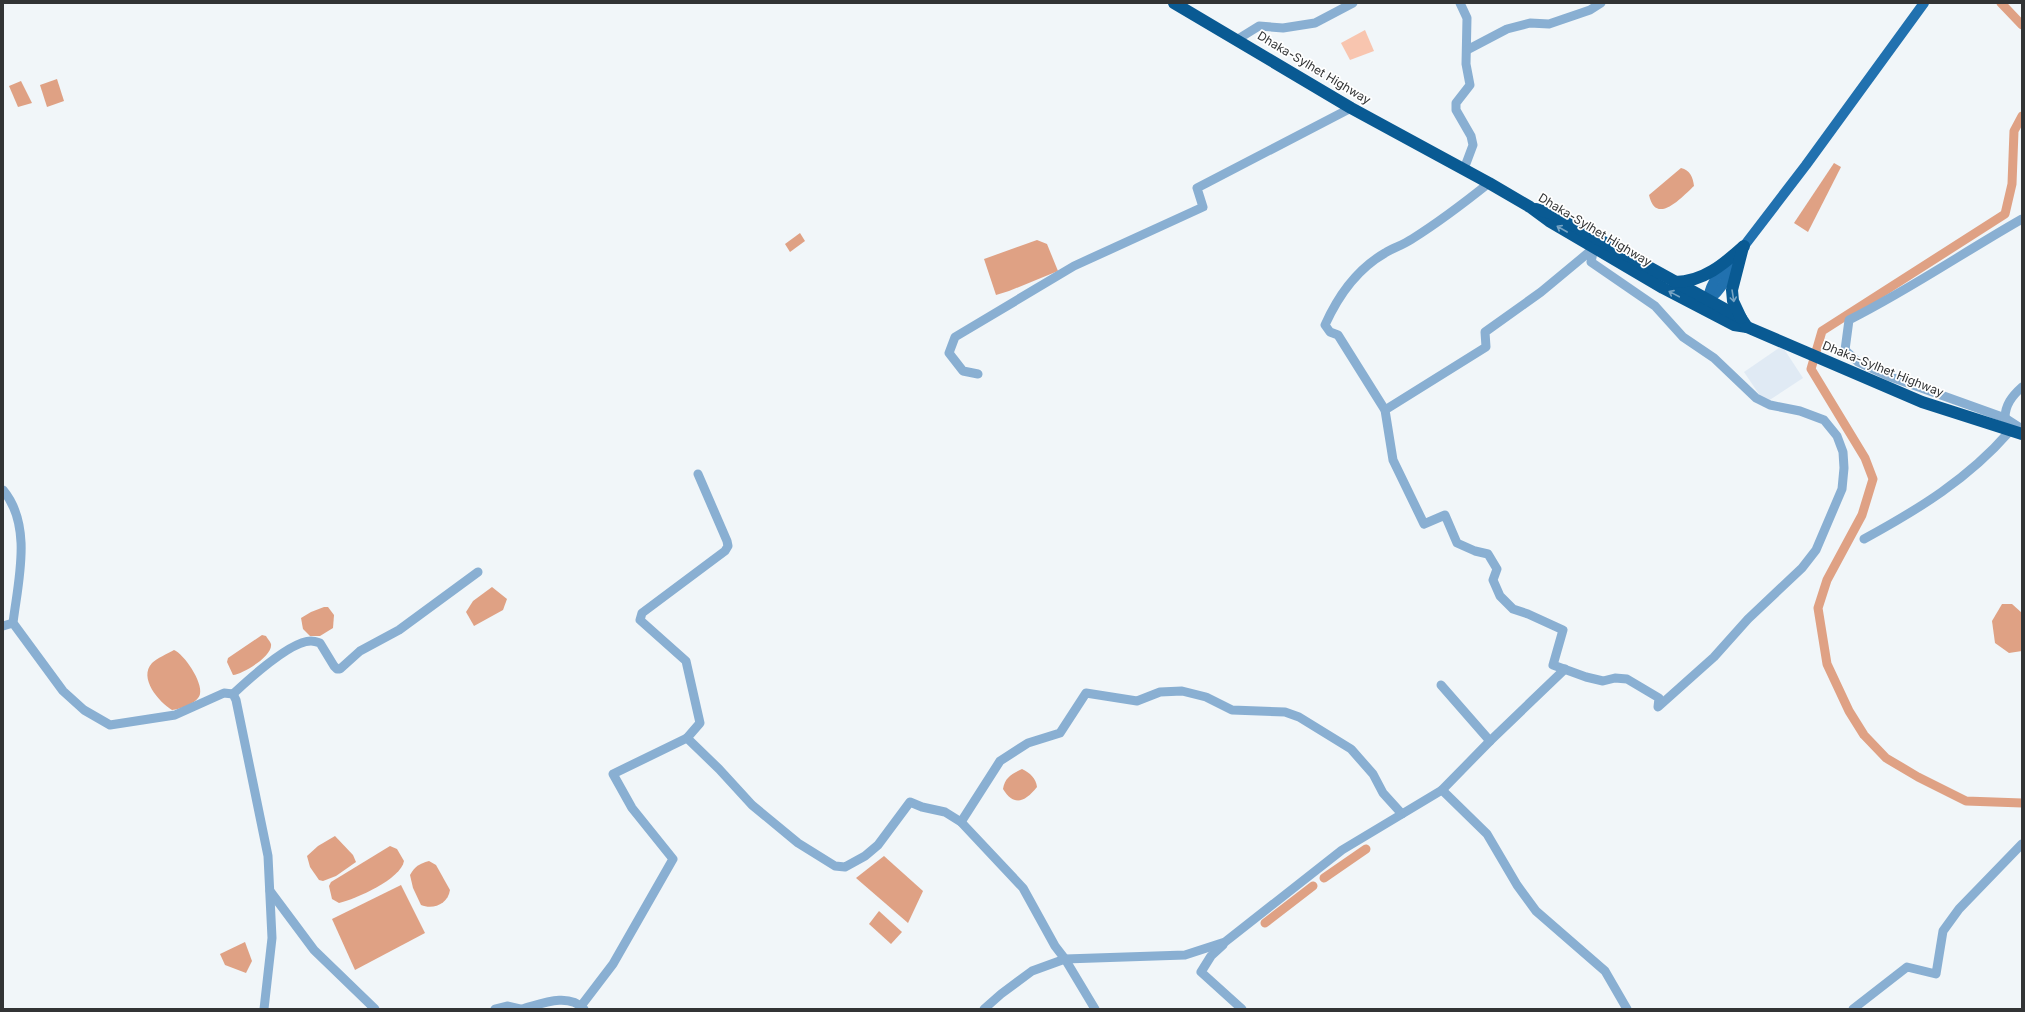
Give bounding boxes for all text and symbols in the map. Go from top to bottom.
street label: Dhaka-Sylhet Highway [1255,28,1374,107]
street label: Dhaka-Sylhet Highway [1536,190,1655,269]
one-way arrow [1556,225,1568,233]
one-way arrow [1669,289,1681,297]
one-way arrow [1729,289,1737,302]
street label: Dhaka-Sylhet Highway [1820,337,1946,400]

